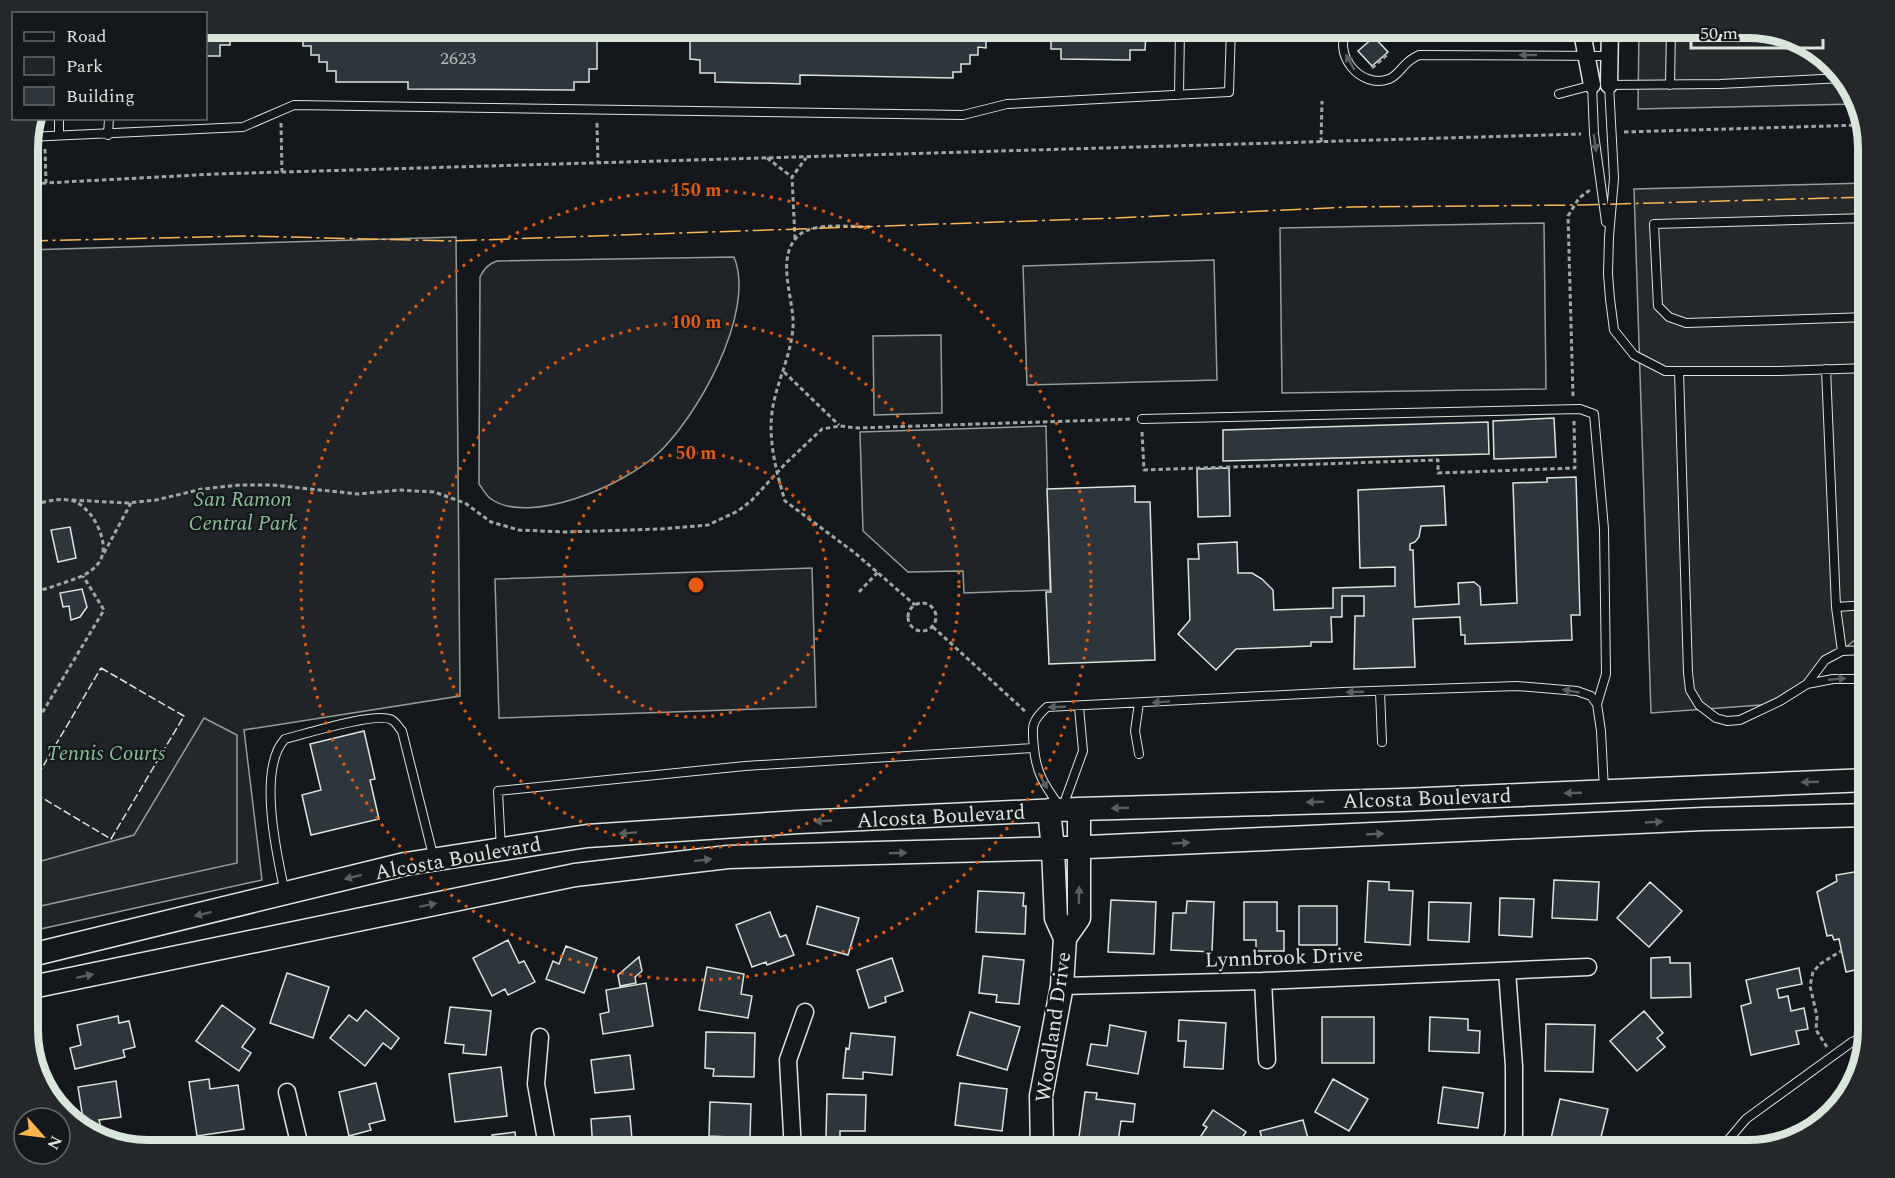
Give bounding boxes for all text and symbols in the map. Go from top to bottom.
legend [12,12,207,120]
scale bar [1691,12,1823,50]
text: 50 m [1700,20,1738,47]
text: Road [66,23,107,50]
house number: 2623 [440,45,476,72]
one-way arrow [1519,50,1538,60]
text: Park [66,53,103,80]
one-way arrow [1345,54,1356,71]
text: Building [66,83,135,110]
one-way arrow [1591,134,1600,153]
text: 150 m [670,177,722,204]
text: 100 m [670,309,722,336]
text: 50 m [676,440,716,467]
park label: San Ramon Central Park [188,484,298,540]
centre of rings [686,575,706,595]
one-way arrow [1828,674,1847,684]
one-way arrow [1561,686,1580,695]
one-way arrow [1346,687,1365,697]
one-way arrow [1151,697,1170,706]
one-way arrow [1047,702,1066,712]
park label: Tennis Courts [46,738,166,770]
one-way arrow [1038,772,1048,789]
one-way arrow [1800,778,1819,787]
street label: Alcosta Boulevard [1342,780,1512,818]
one-way arrow [1563,788,1582,797]
street label: Alcosta Boulevard [856,797,1026,837]
one-way arrow [1305,798,1324,807]
one-way arrow [1111,803,1130,812]
one-way arrow [813,817,832,826]
one-way arrow [1645,817,1664,826]
one-way arrow [619,828,638,838]
street label: Alcosta Boulevard [372,829,544,889]
one-way arrow [1366,830,1385,839]
one-way arrow [1171,839,1190,848]
one-way arrow [889,848,908,857]
one-way arrow [694,855,713,865]
one-way arrow [344,873,362,883]
one-way arrow [1075,885,1084,904]
one-way arrow [419,900,438,910]
one-way arrow [194,910,212,920]
street label: Lynnbrook Drive [1204,939,1364,977]
street label: Woodland Drive [1028,950,1080,1105]
one-way arrow [75,971,94,980]
north arrow [12,1106,72,1166]
text: N [41,1131,68,1154]

